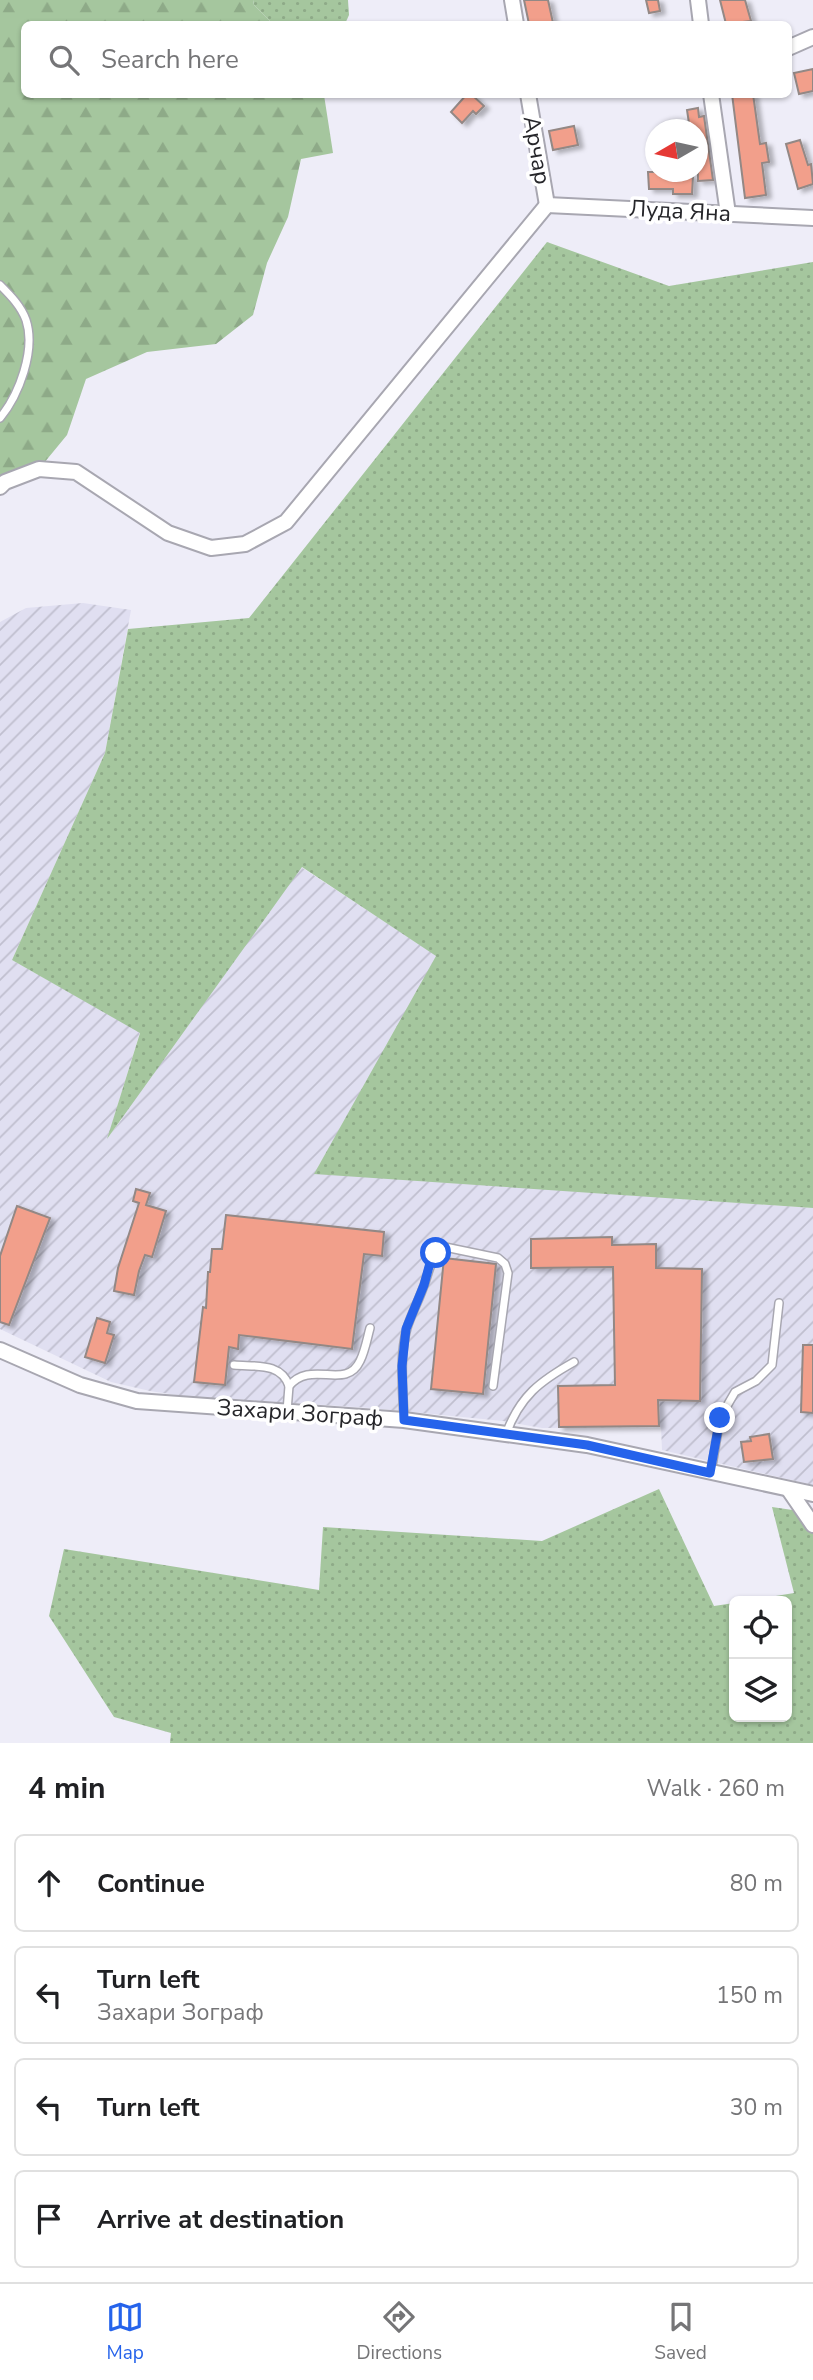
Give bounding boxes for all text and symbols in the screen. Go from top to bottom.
search box [21,21,792,98]
icon: search [45,41,83,79]
text: Search here [101,42,239,77]
street label: Арчар [516,113,558,187]
north arrow [645,119,708,182]
street label: Луда Яна [628,193,732,229]
route start [420,1237,451,1268]
street label: Захари Зограф [216,1392,384,1434]
route end [704,1402,735,1433]
map controls [729,1596,792,1722]
button: locate [729,1596,792,1659]
button: layers [729,1659,792,1722]
text: 4 min [28,1768,106,1809]
text: Walk · 260 m [646,1773,785,1804]
icon: ahead [30,1864,68,1902]
text: Continue [97,1866,205,1901]
text: 80 m [730,1868,783,1899]
text: Turn left [97,1962,200,1997]
icon: left [30,1976,68,2014]
text: 150 m [716,1980,783,2011]
text: Захари Зограф [97,1997,264,2028]
icon: left [30,2088,68,2126]
text: Turn left [97,2090,200,2125]
text: 30 m [730,2092,783,2123]
icon: arrive [30,2200,68,2238]
text: Arrive at destination [97,2202,344,2237]
tab: Map [106,2298,144,2366]
tab: Directions [356,2298,442,2366]
tab: Saved [654,2298,707,2366]

